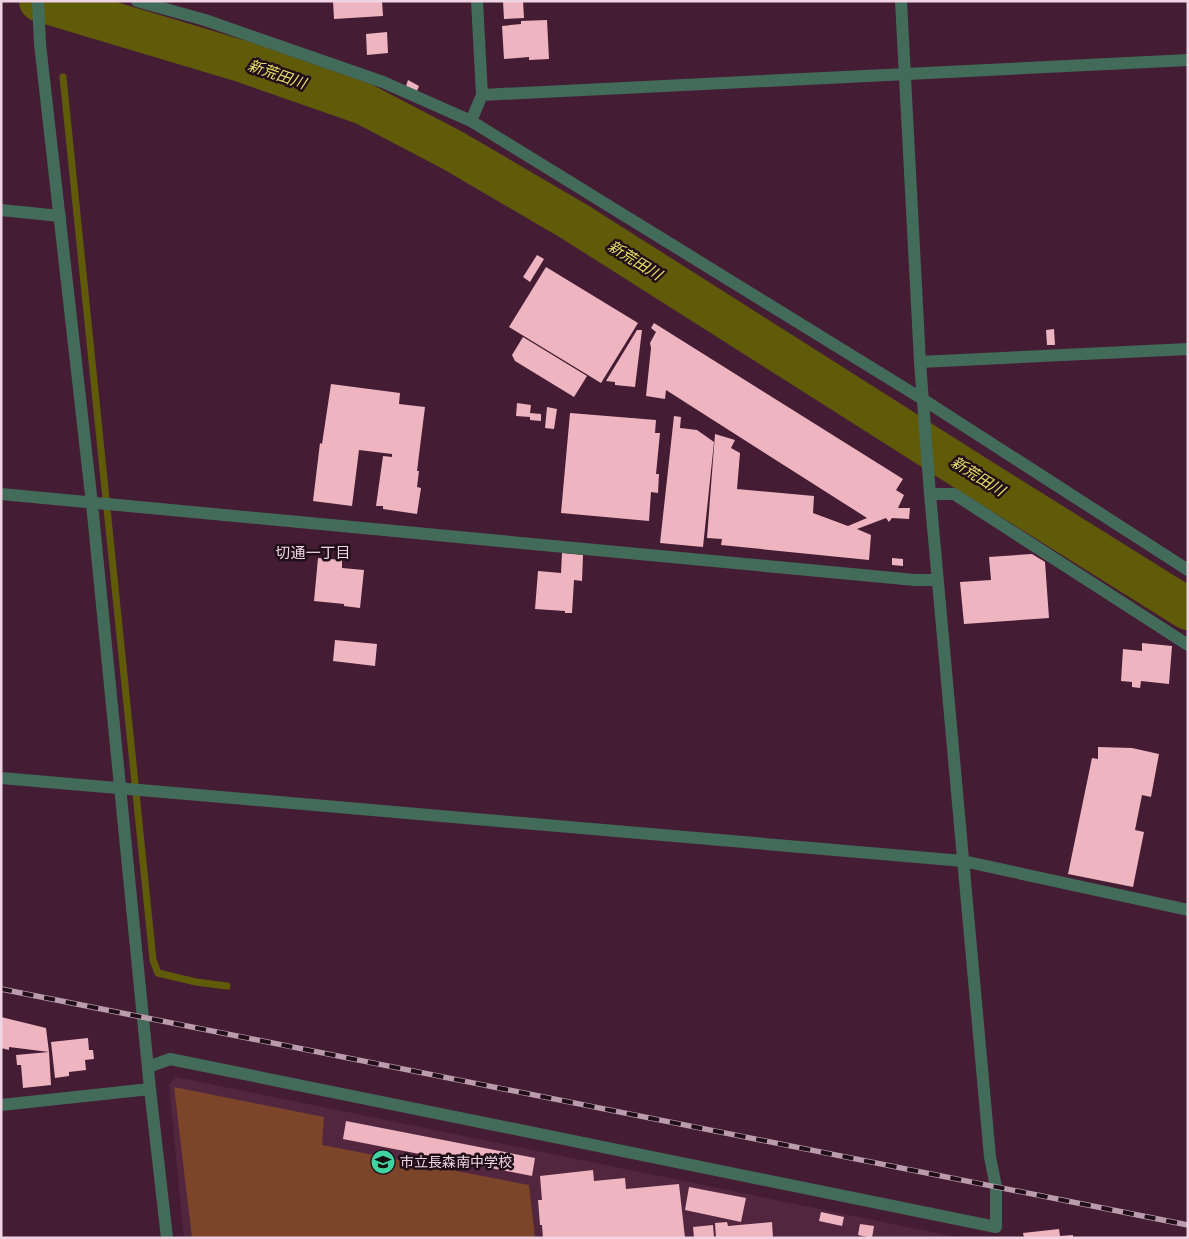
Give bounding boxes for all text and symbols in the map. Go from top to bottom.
water label: 新荒田川 [246,55,310,93]
water label: 新荒田川 [605,236,667,285]
water label: 新荒田川 [948,452,1010,501]
district label: 切通一丁目 [275,543,351,562]
school or university icon: 市立長森南中学校 [370,1149,396,1175]
place label: 市立長森南中学校 [400,1153,512,1171]

